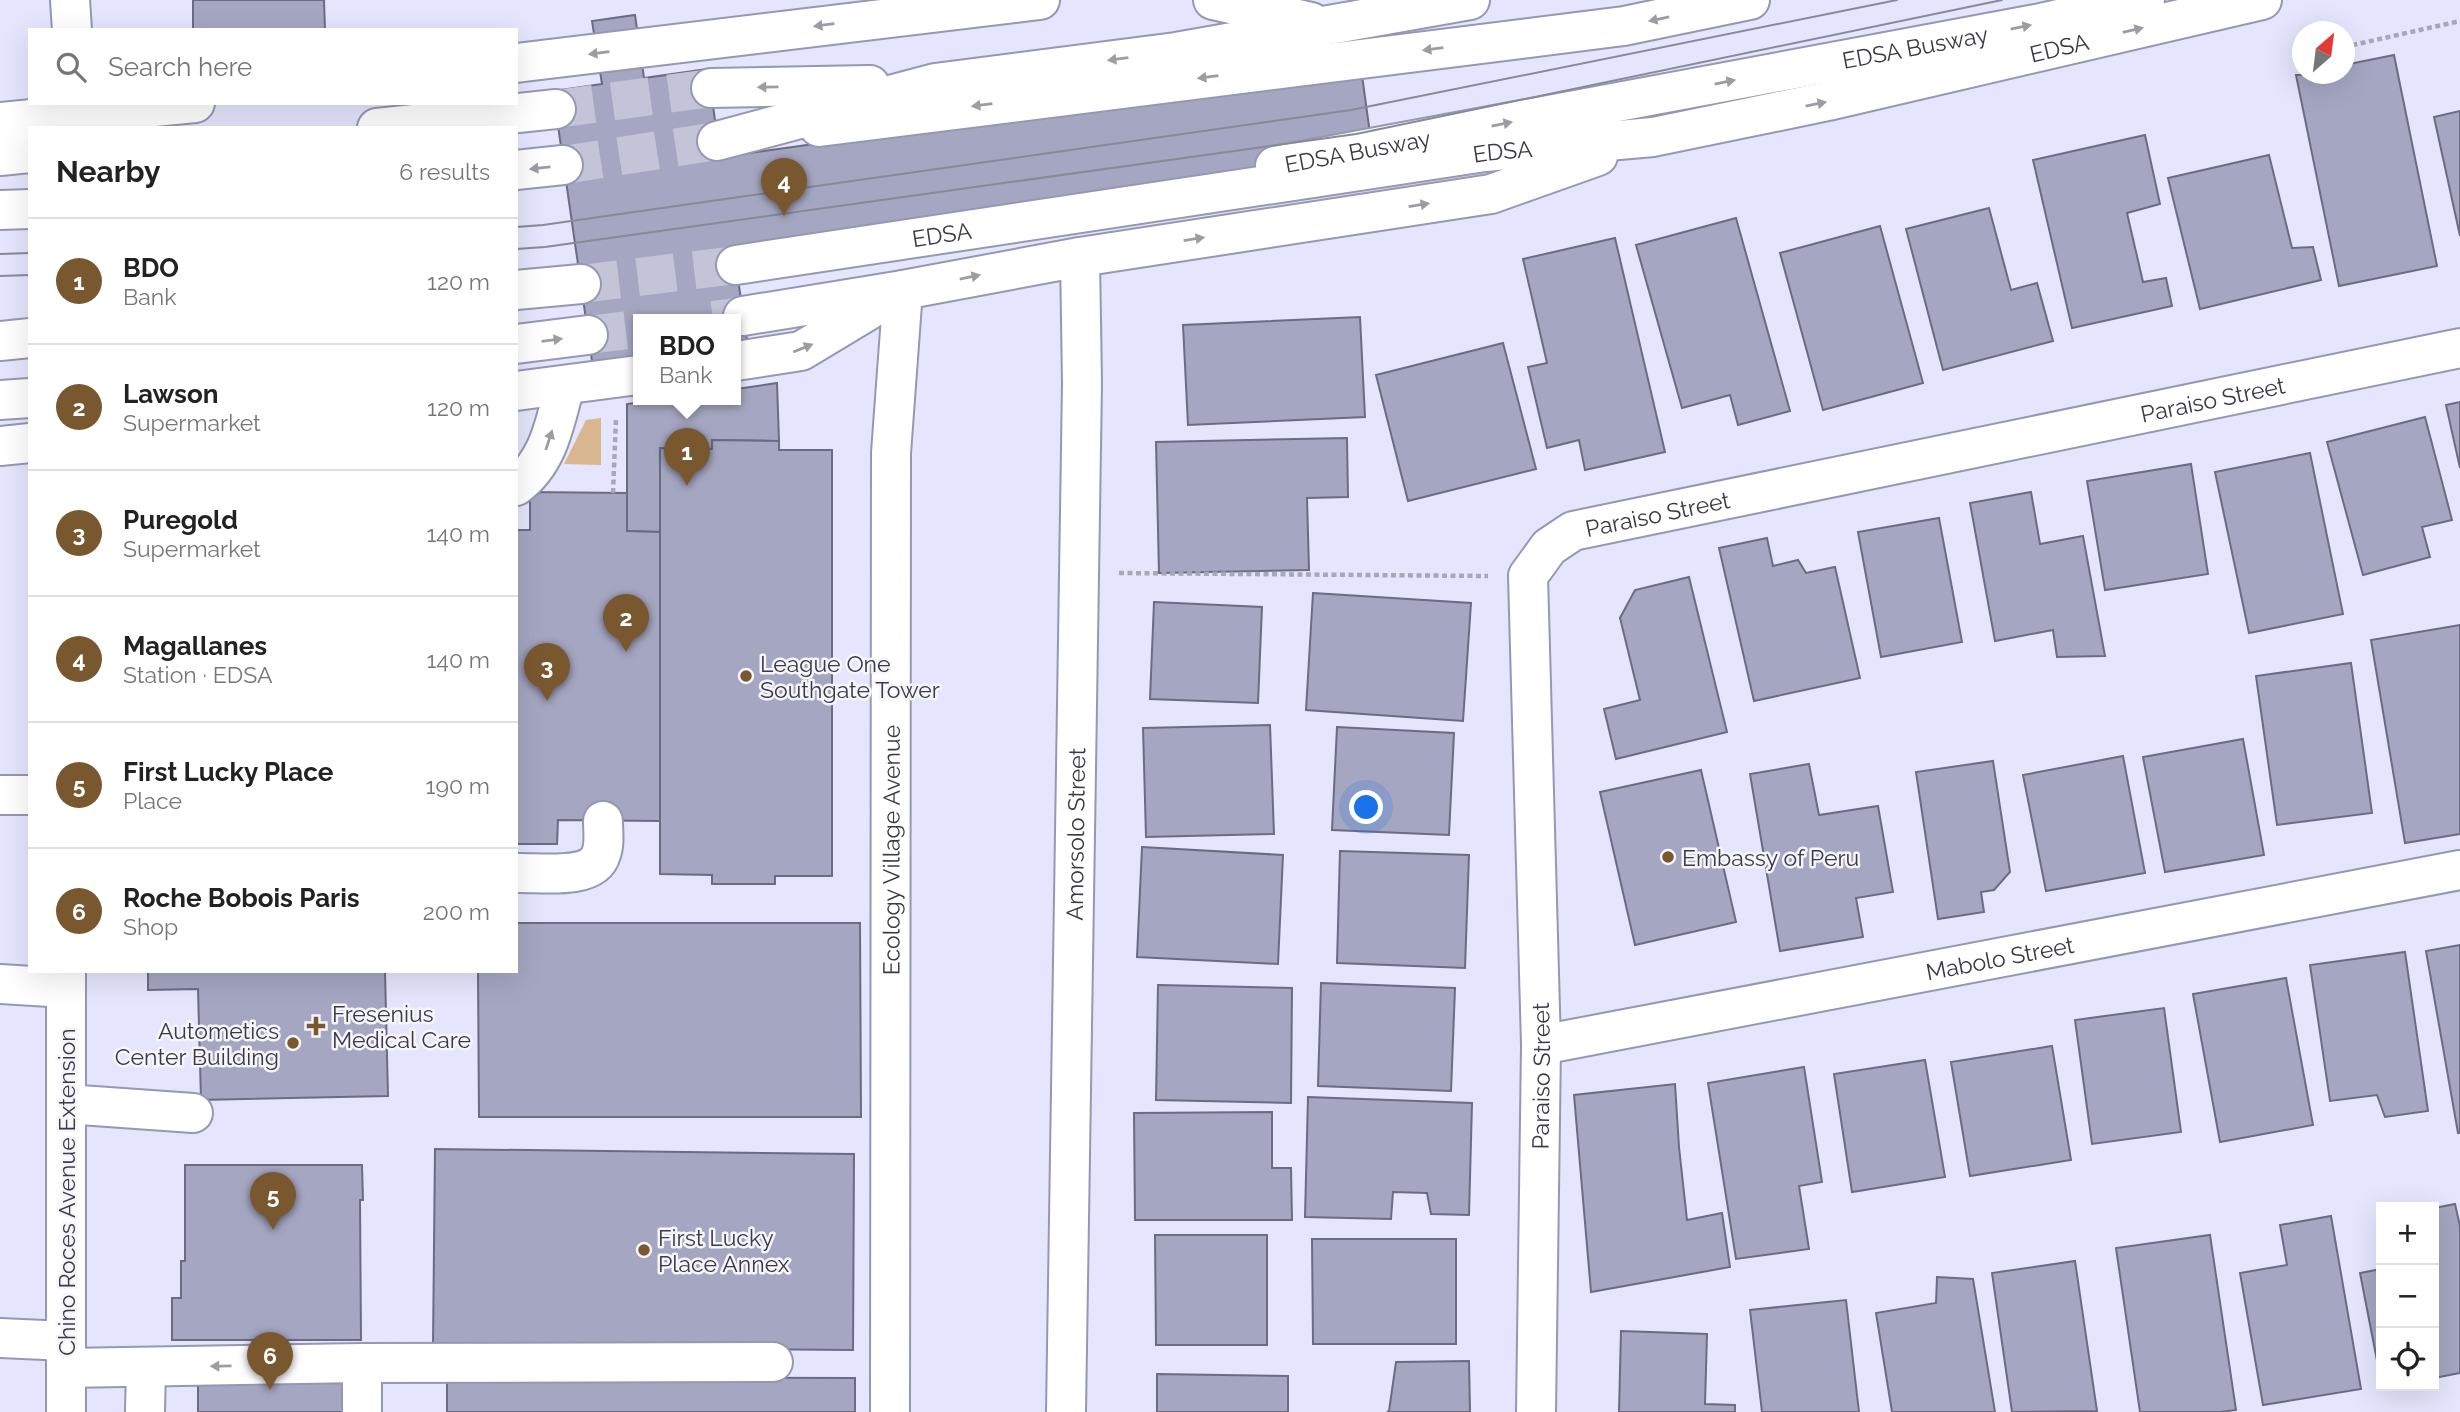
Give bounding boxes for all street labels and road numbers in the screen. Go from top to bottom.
street label: EDSA Busway [1840,20,1990,73]
street label: EDSA [2027,27,2092,67]
street label: EDSA Busway [1282,124,1433,177]
street label: EDSA [1471,134,1534,167]
street label: EDSA [910,216,974,252]
street label: Paraiso Street [2138,371,2288,427]
street label: Paraiso Street [1583,485,1732,542]
street label: Ecology Village Avenue [877,725,904,975]
street label: Amorsolo Street [1060,747,1090,921]
street label: Mabolo Street [1923,930,2076,985]
street label: Paraiso Street [1526,1002,1555,1150]
street label: Chino Roces Avenue Extension [53,1028,80,1356]

